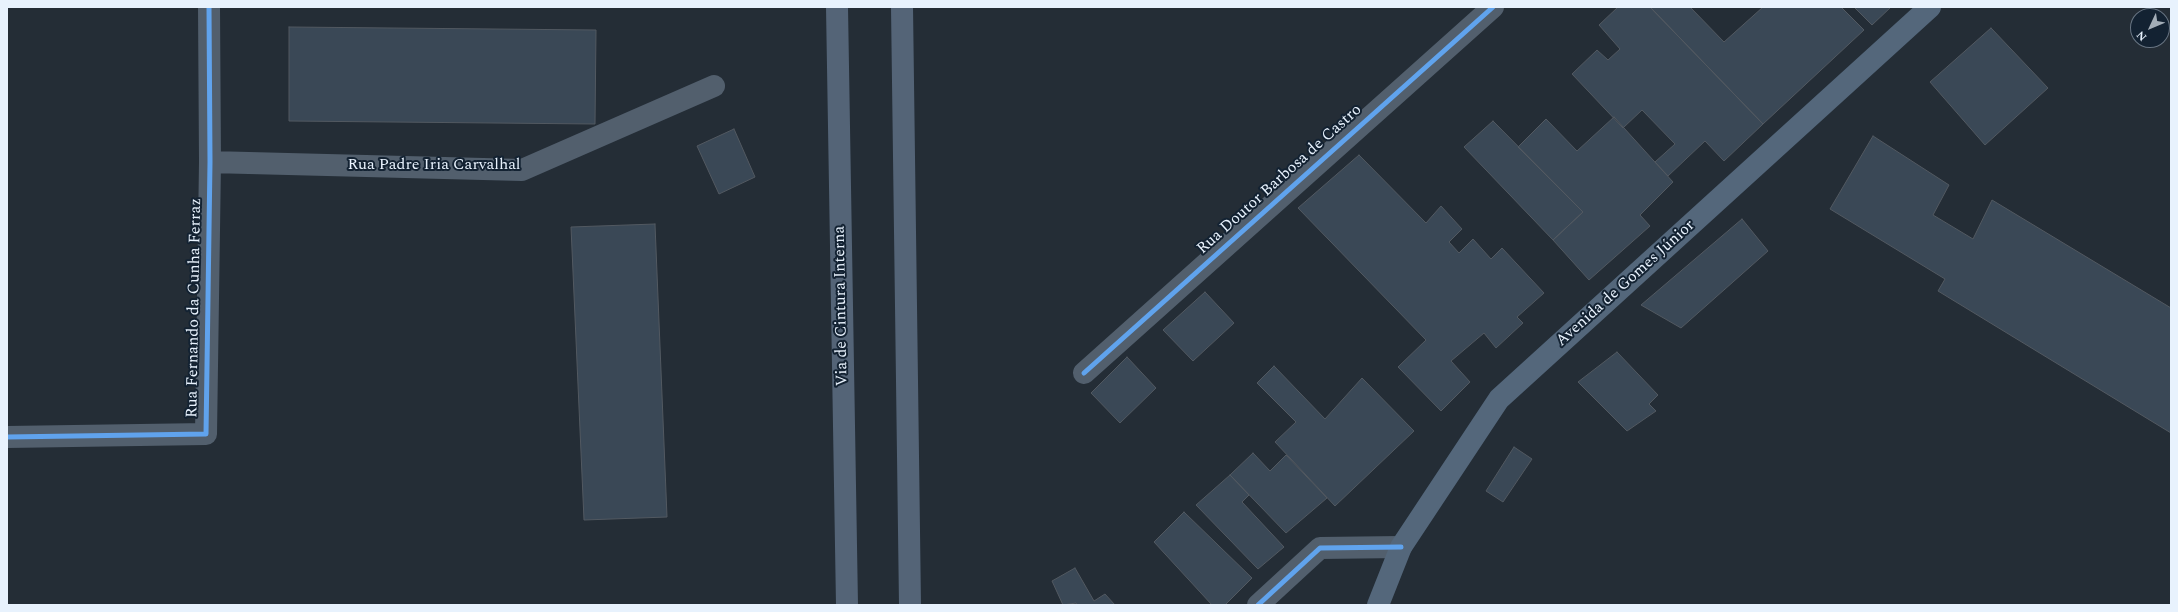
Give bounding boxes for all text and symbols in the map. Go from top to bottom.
north arrow [2130,8,2170,48]
text: N [2132,27,2151,45]
street label: Rua Doutor Barbosa de Castro [1194,101,1366,259]
street label: Rua Padre Iria Carvalhal [347,156,521,176]
street label: Rua Fernando da Cunha Ferraz [183,198,207,418]
street label: Avenida de Gomes Júnior [1553,217,1699,351]
street label: Via de Cintura Interna [831,226,853,386]

